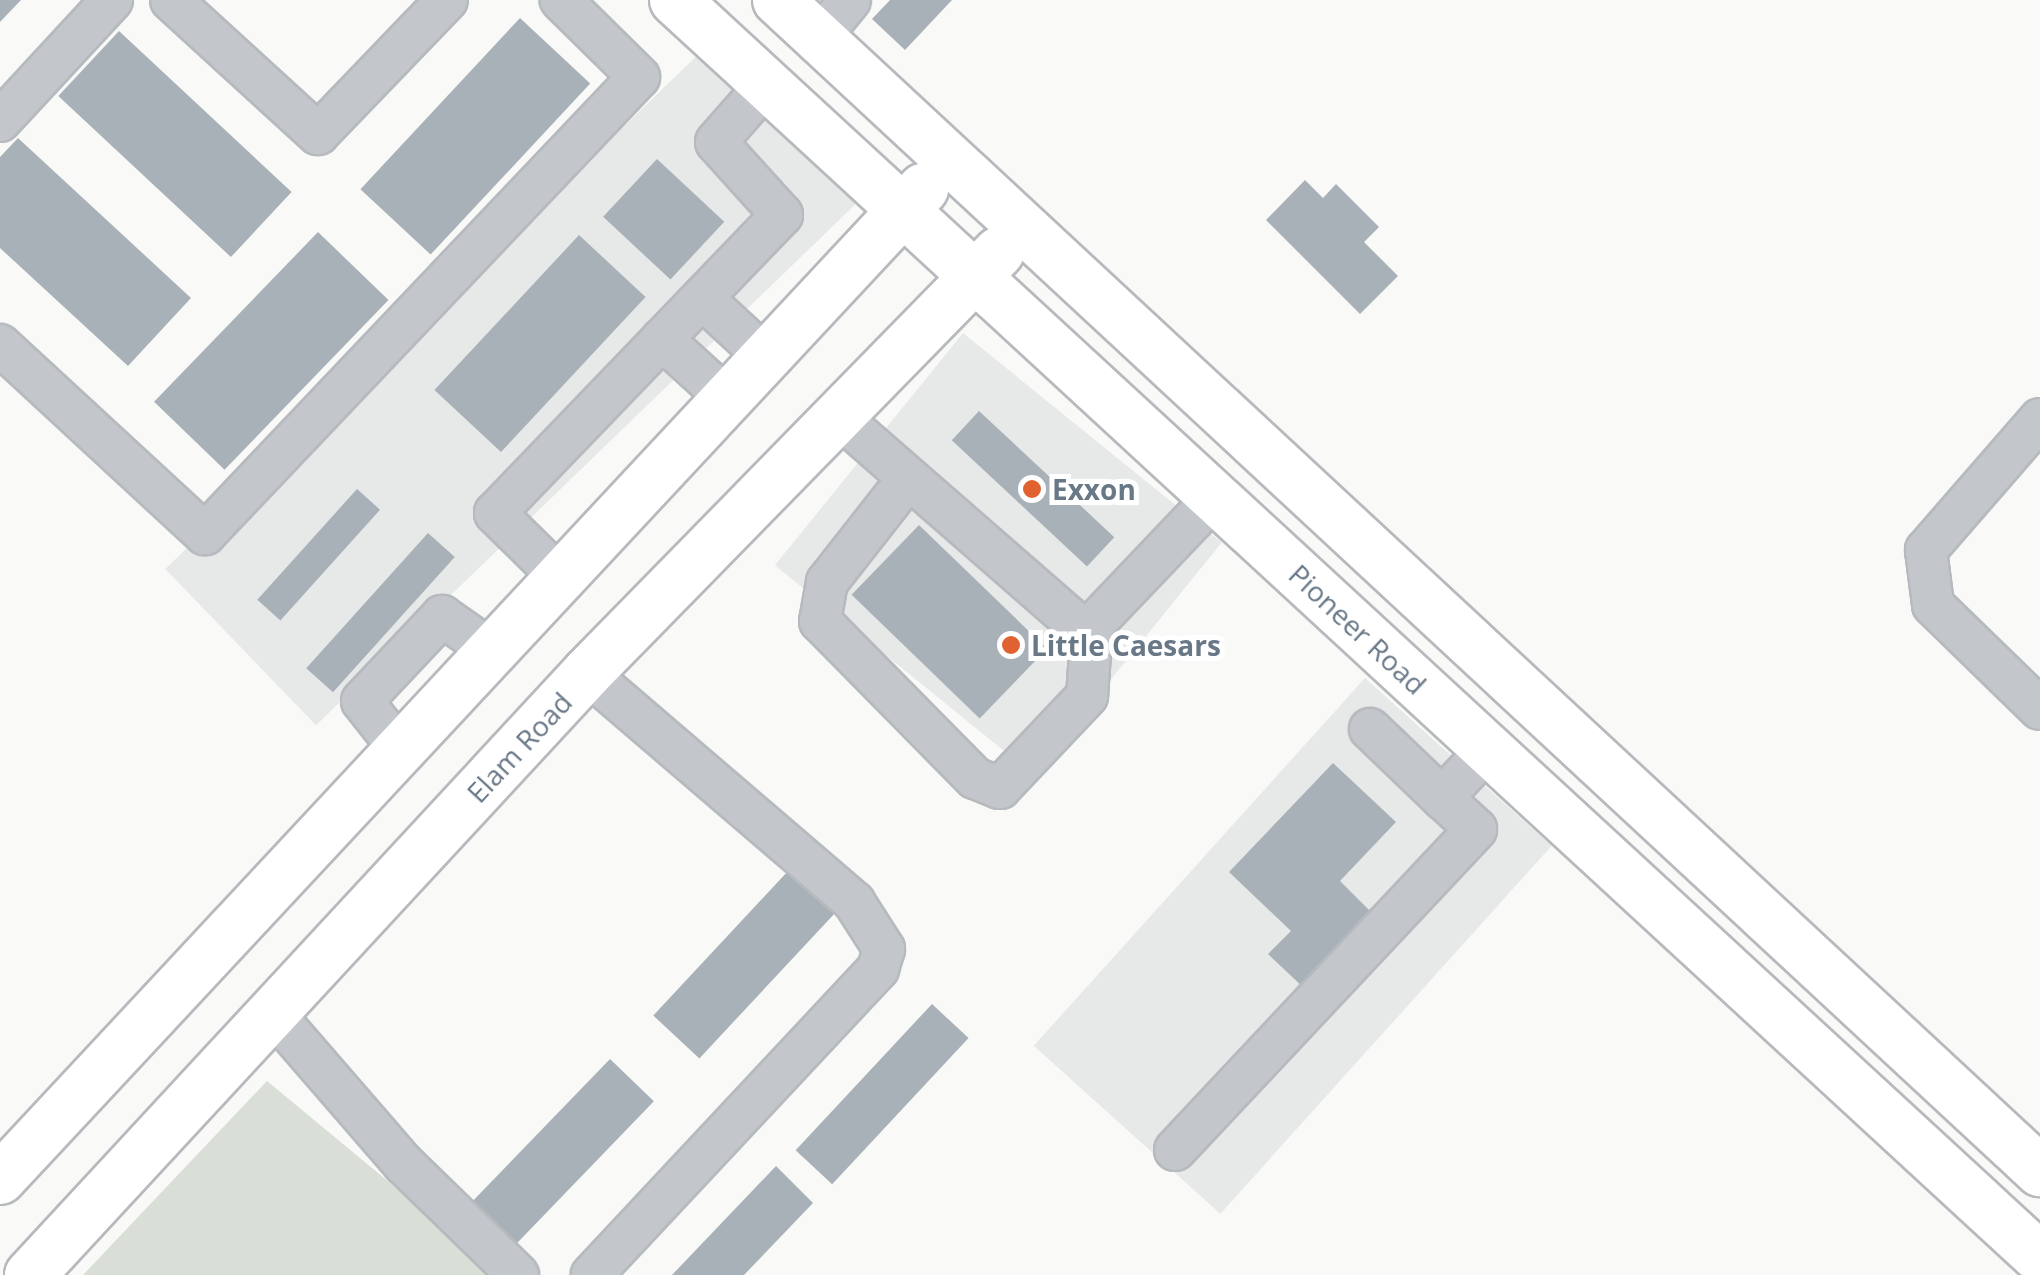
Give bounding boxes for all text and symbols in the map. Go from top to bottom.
place label: Exxon [1052,472,1136,506]
marker: Exxon [1021,478,1043,500]
street label: Pioneer Road [1283,557,1433,701]
place label: Little Caesars [1031,628,1221,662]
marker: Little Caesars [1000,634,1022,656]
street label: Elam Road [460,685,578,809]

